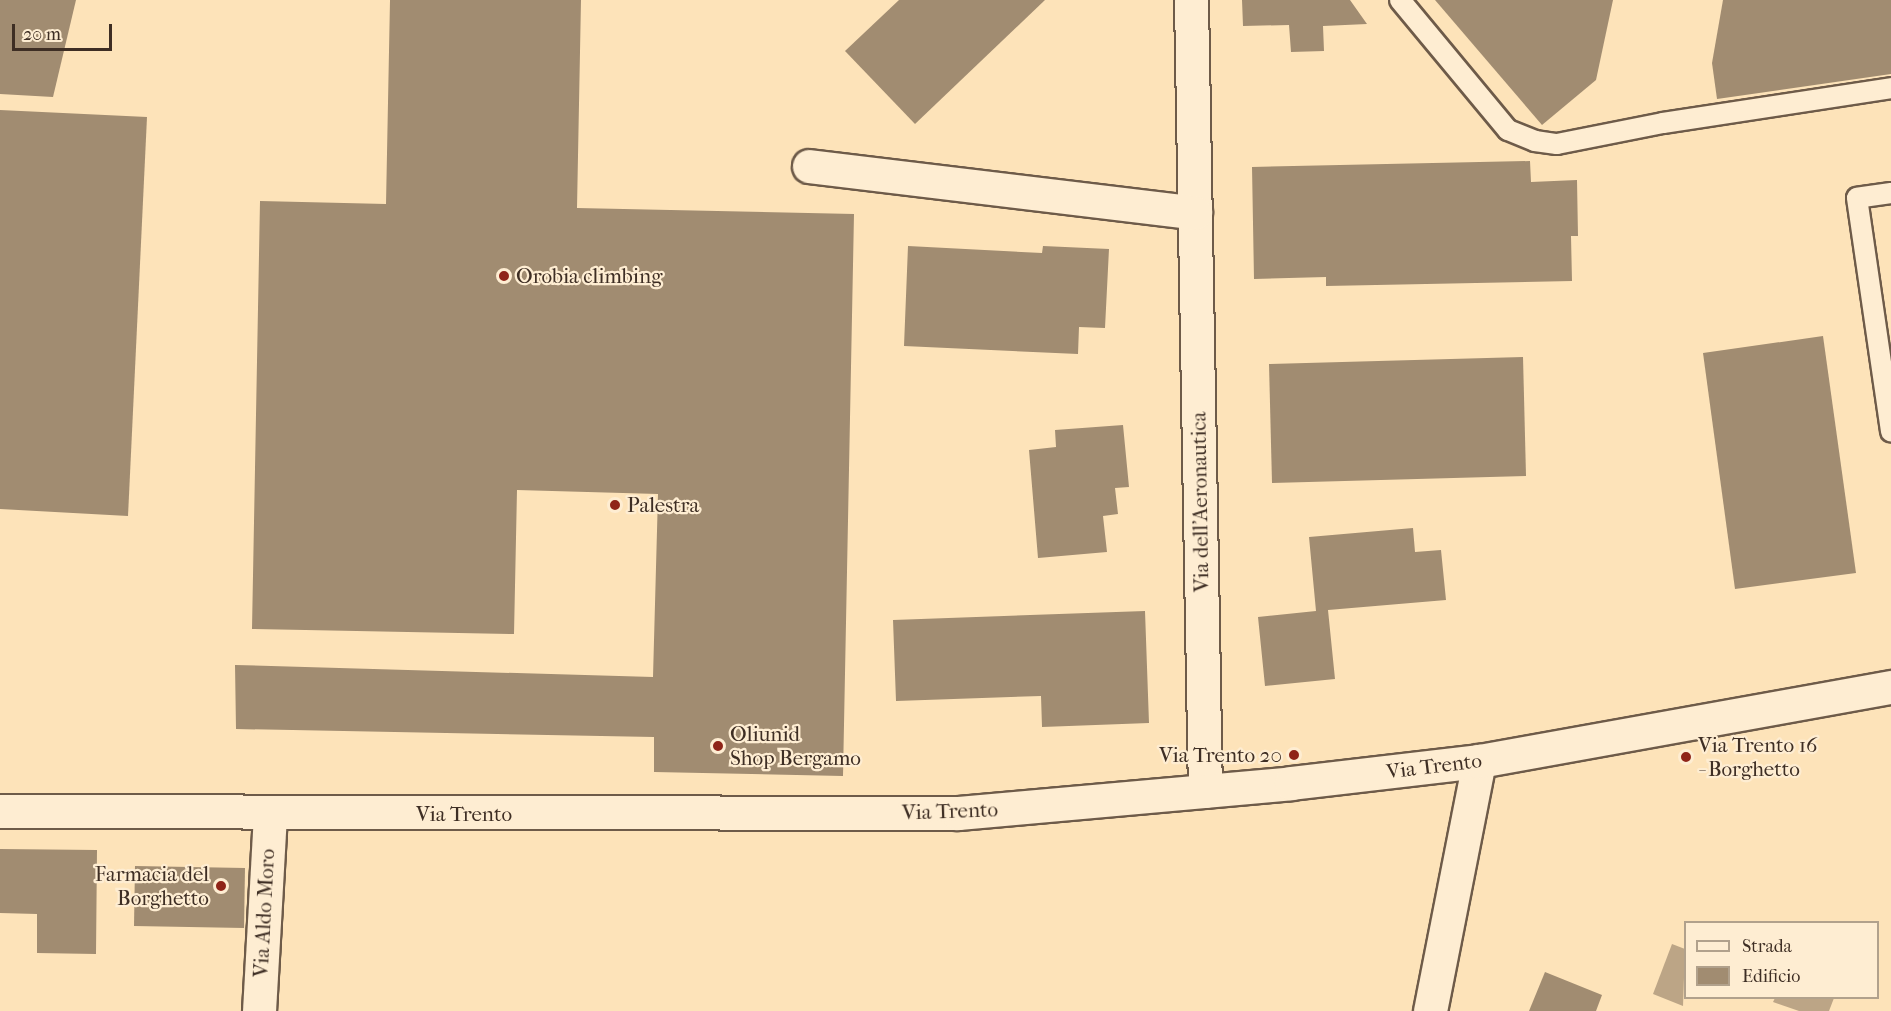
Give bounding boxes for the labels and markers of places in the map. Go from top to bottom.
place label: Orobia climbing [516,263,662,289]
marker: Orobia climbing [497,269,511,283]
place label: Palestra [627,492,699,518]
marker: Palestra [608,498,622,512]
place label: Oliunid Shop Bergamo [730,721,861,771]
place label: Via Trento 16 - Borghetto [1698,732,1817,782]
marker: Oliunid Shop Bergamo [711,739,725,753]
place label: Via Trento 20 [1159,742,1282,768]
marker: Via Trento 20 [1287,748,1301,762]
marker: Via Trento 16 - Borghetto [1679,750,1693,764]
place label: Farmacia del Borghetto [95,861,209,911]
marker: Farmacia del Borghetto [214,879,228,893]

